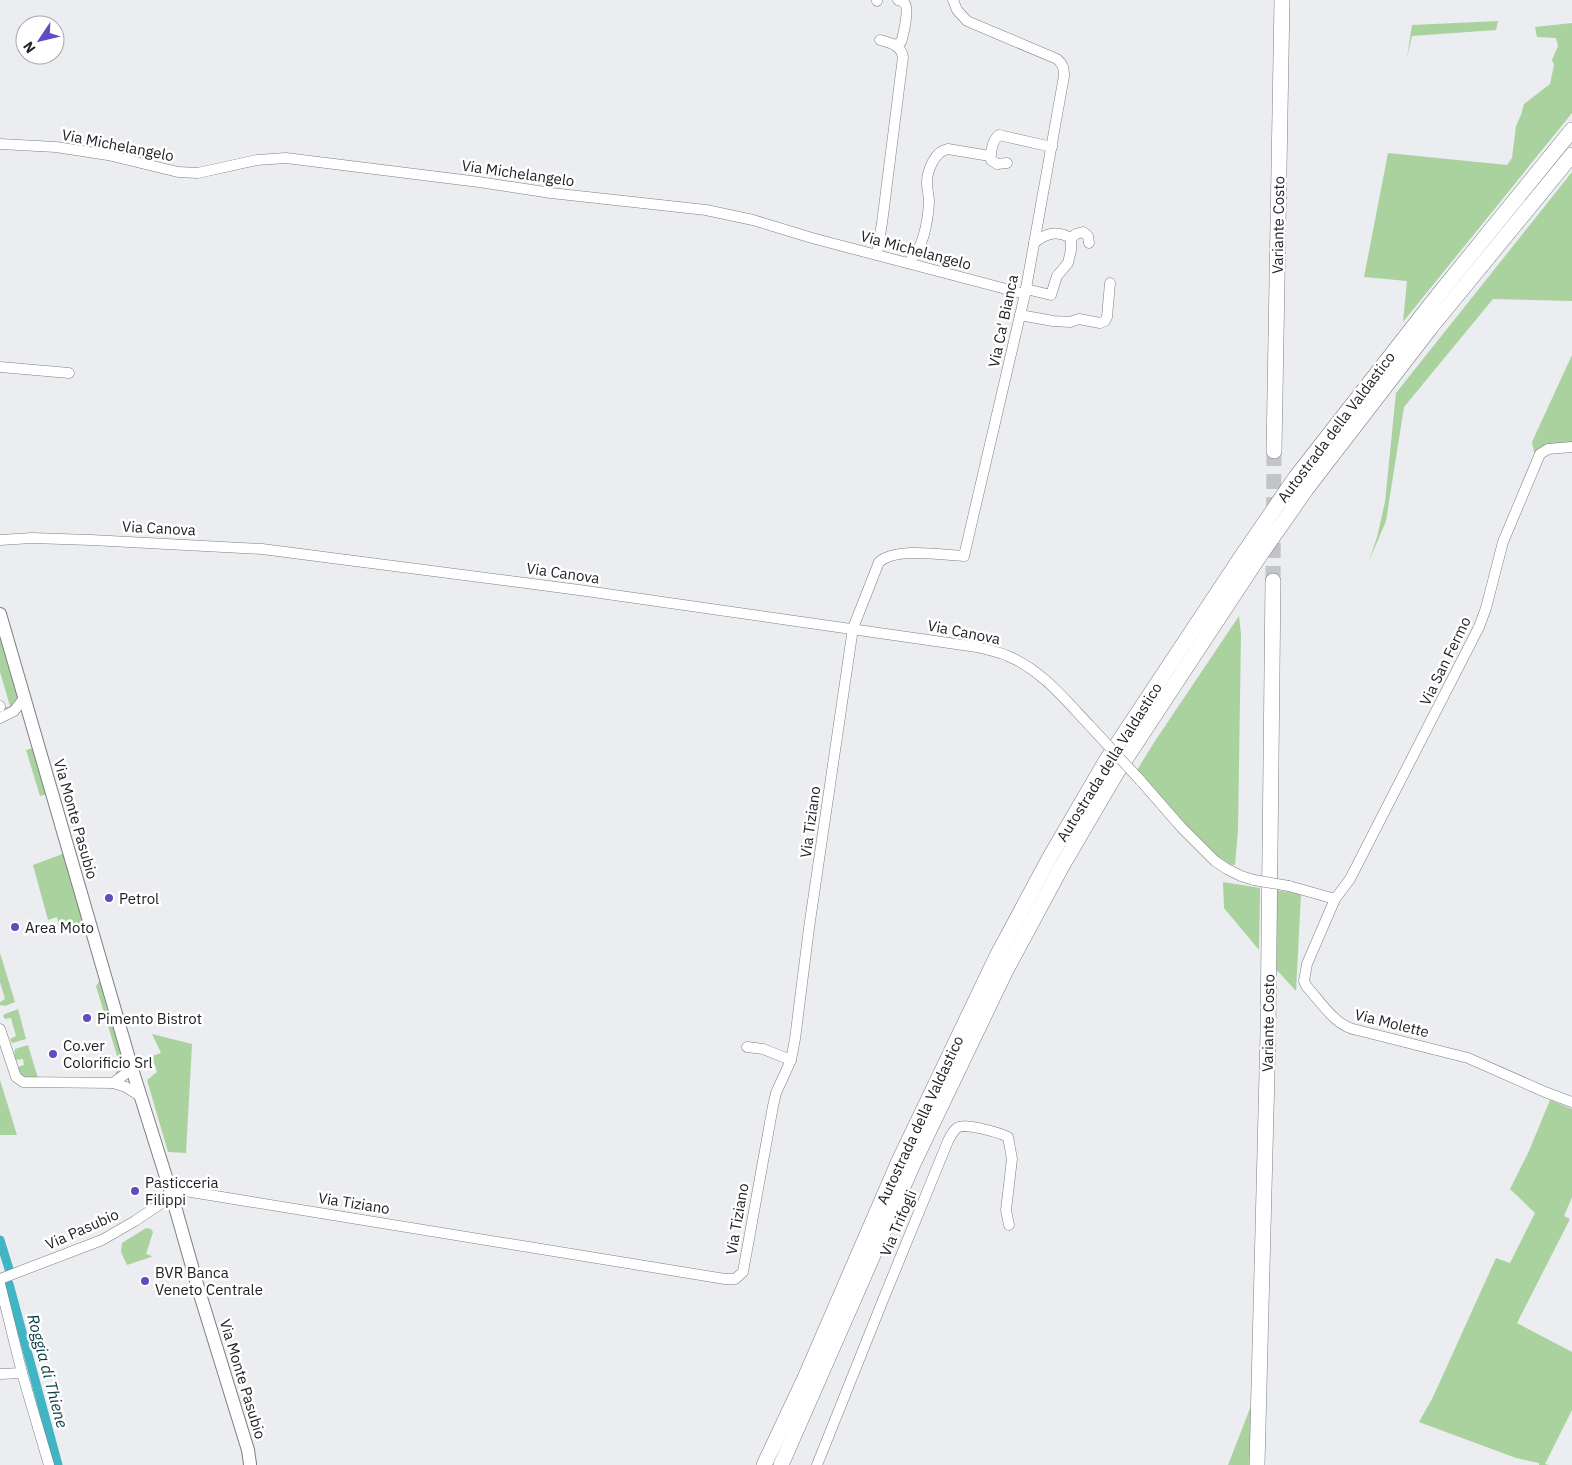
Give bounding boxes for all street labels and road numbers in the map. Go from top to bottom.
street label: Via Michelangelo [60,125,176,165]
street label: Via Michelangelo [460,156,576,190]
street label: Variante Costo [1268,176,1288,274]
street label: Via Michelangelo [859,226,973,274]
street label: Via Ca' Bianca [984,273,1022,369]
street label: Autostrada della Valdastico [1273,348,1399,506]
street label: Via Canova [122,517,196,539]
street label: Via Canova [525,558,601,588]
street label: Via San Fermo [1415,613,1475,709]
street label: Via Canova [926,616,1002,648]
street label: Autostrada della Valdastico [1052,679,1166,845]
street label: Via Monte Pasubio [50,757,102,881]
street label: Via Tiziano [796,785,824,859]
street label: Variante Costo [1258,974,1278,1072]
street label: Via Molette [1353,1005,1431,1041]
street label: Autostrada della Valdastico [872,1033,968,1207]
street label: Via Tiziano [721,1182,753,1256]
street label: Via Trifogli [875,1187,921,1259]
street label: Via Tiziano [317,1188,391,1218]
street label: Via Pasubio [42,1204,122,1254]
street label: Via Monte Pasubio [216,1317,270,1441]

